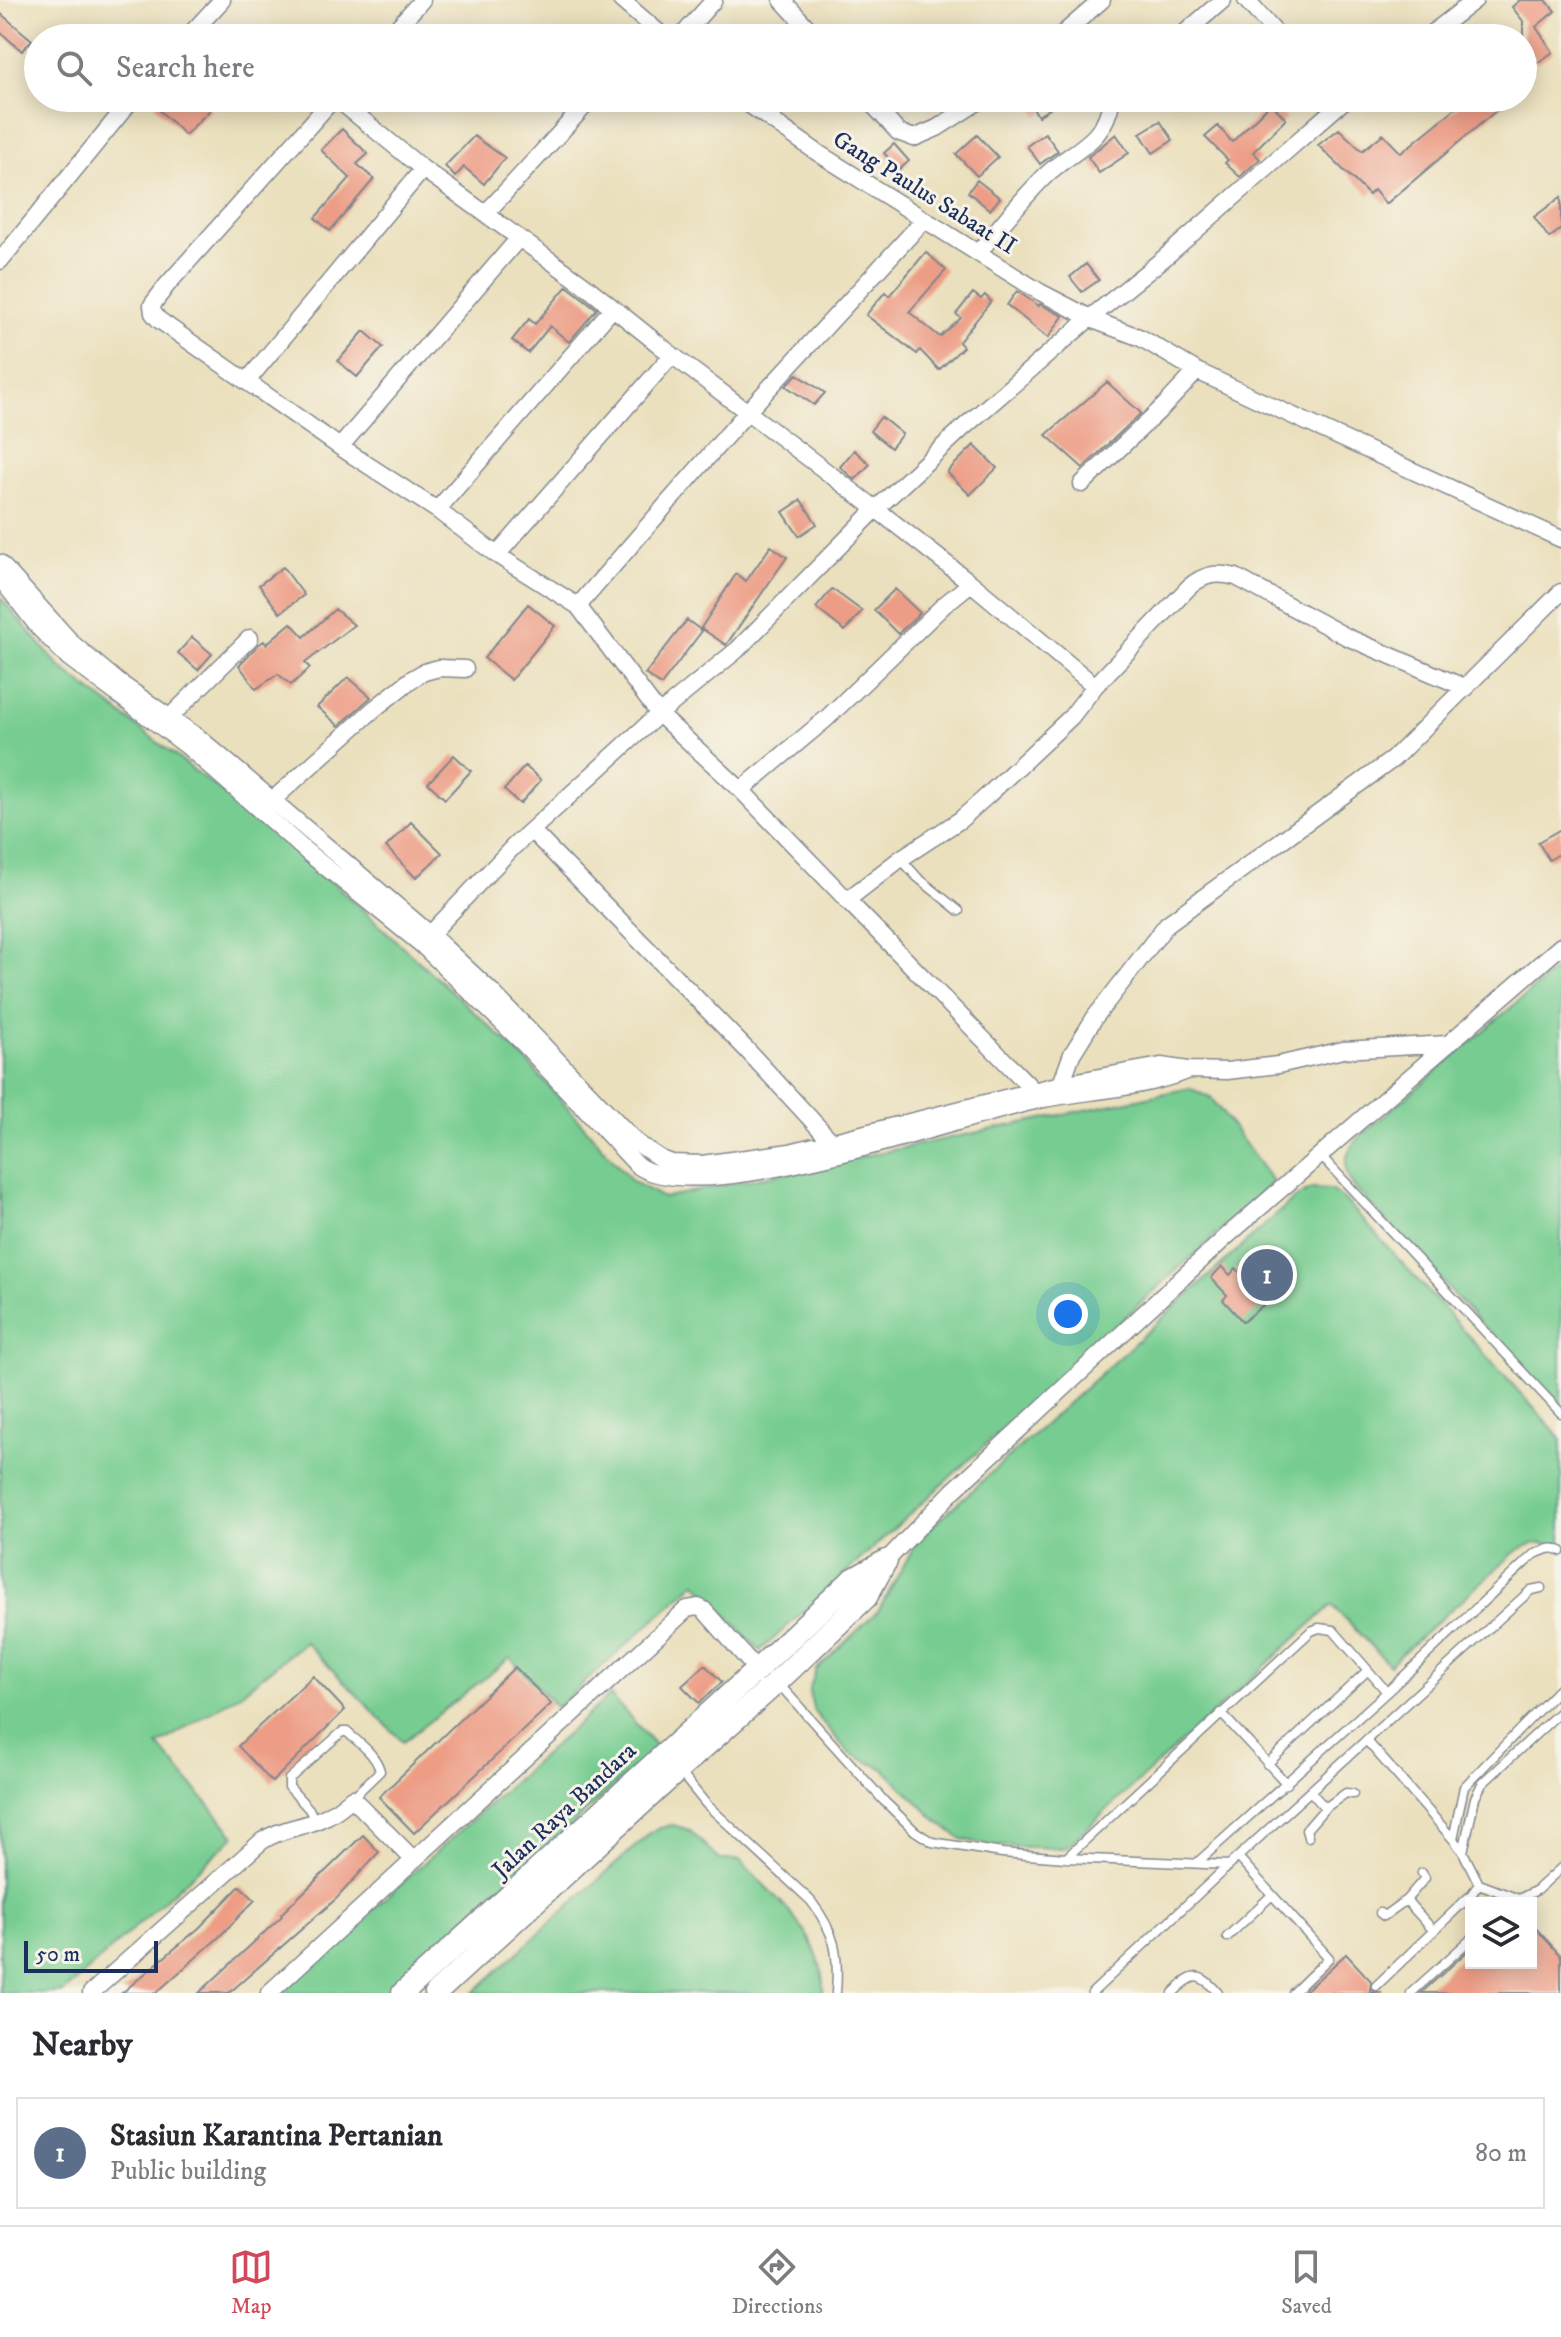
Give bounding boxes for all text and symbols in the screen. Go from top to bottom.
search box [24,24,1537,112]
icon: search [52,46,96,90]
text: Search here [116,50,255,87]
street label: Gang Paulus Sabaat II [827,124,1022,262]
pin: 1 [1241,1245,1293,1305]
your location [1048,1294,1088,1334]
street label: Jalan Raya Bandara [485,1736,644,1887]
map controls [1465,1897,1537,1969]
button: layers [1465,1897,1537,1969]
scale bar [24,1937,158,1973]
text: 50 m [36,1941,80,1968]
text: Nearby [32,2024,133,2066]
text: Stasiun Karantina Pertanian [110,2118,443,2155]
text: 1 [55,2137,65,2170]
text: 80 m [1475,2137,1527,2170]
text: Public building [110,2155,266,2188]
tab: Map [229,2245,273,2320]
tab: Directions [732,2245,823,2320]
tab: Saved [1281,2245,1332,2320]

